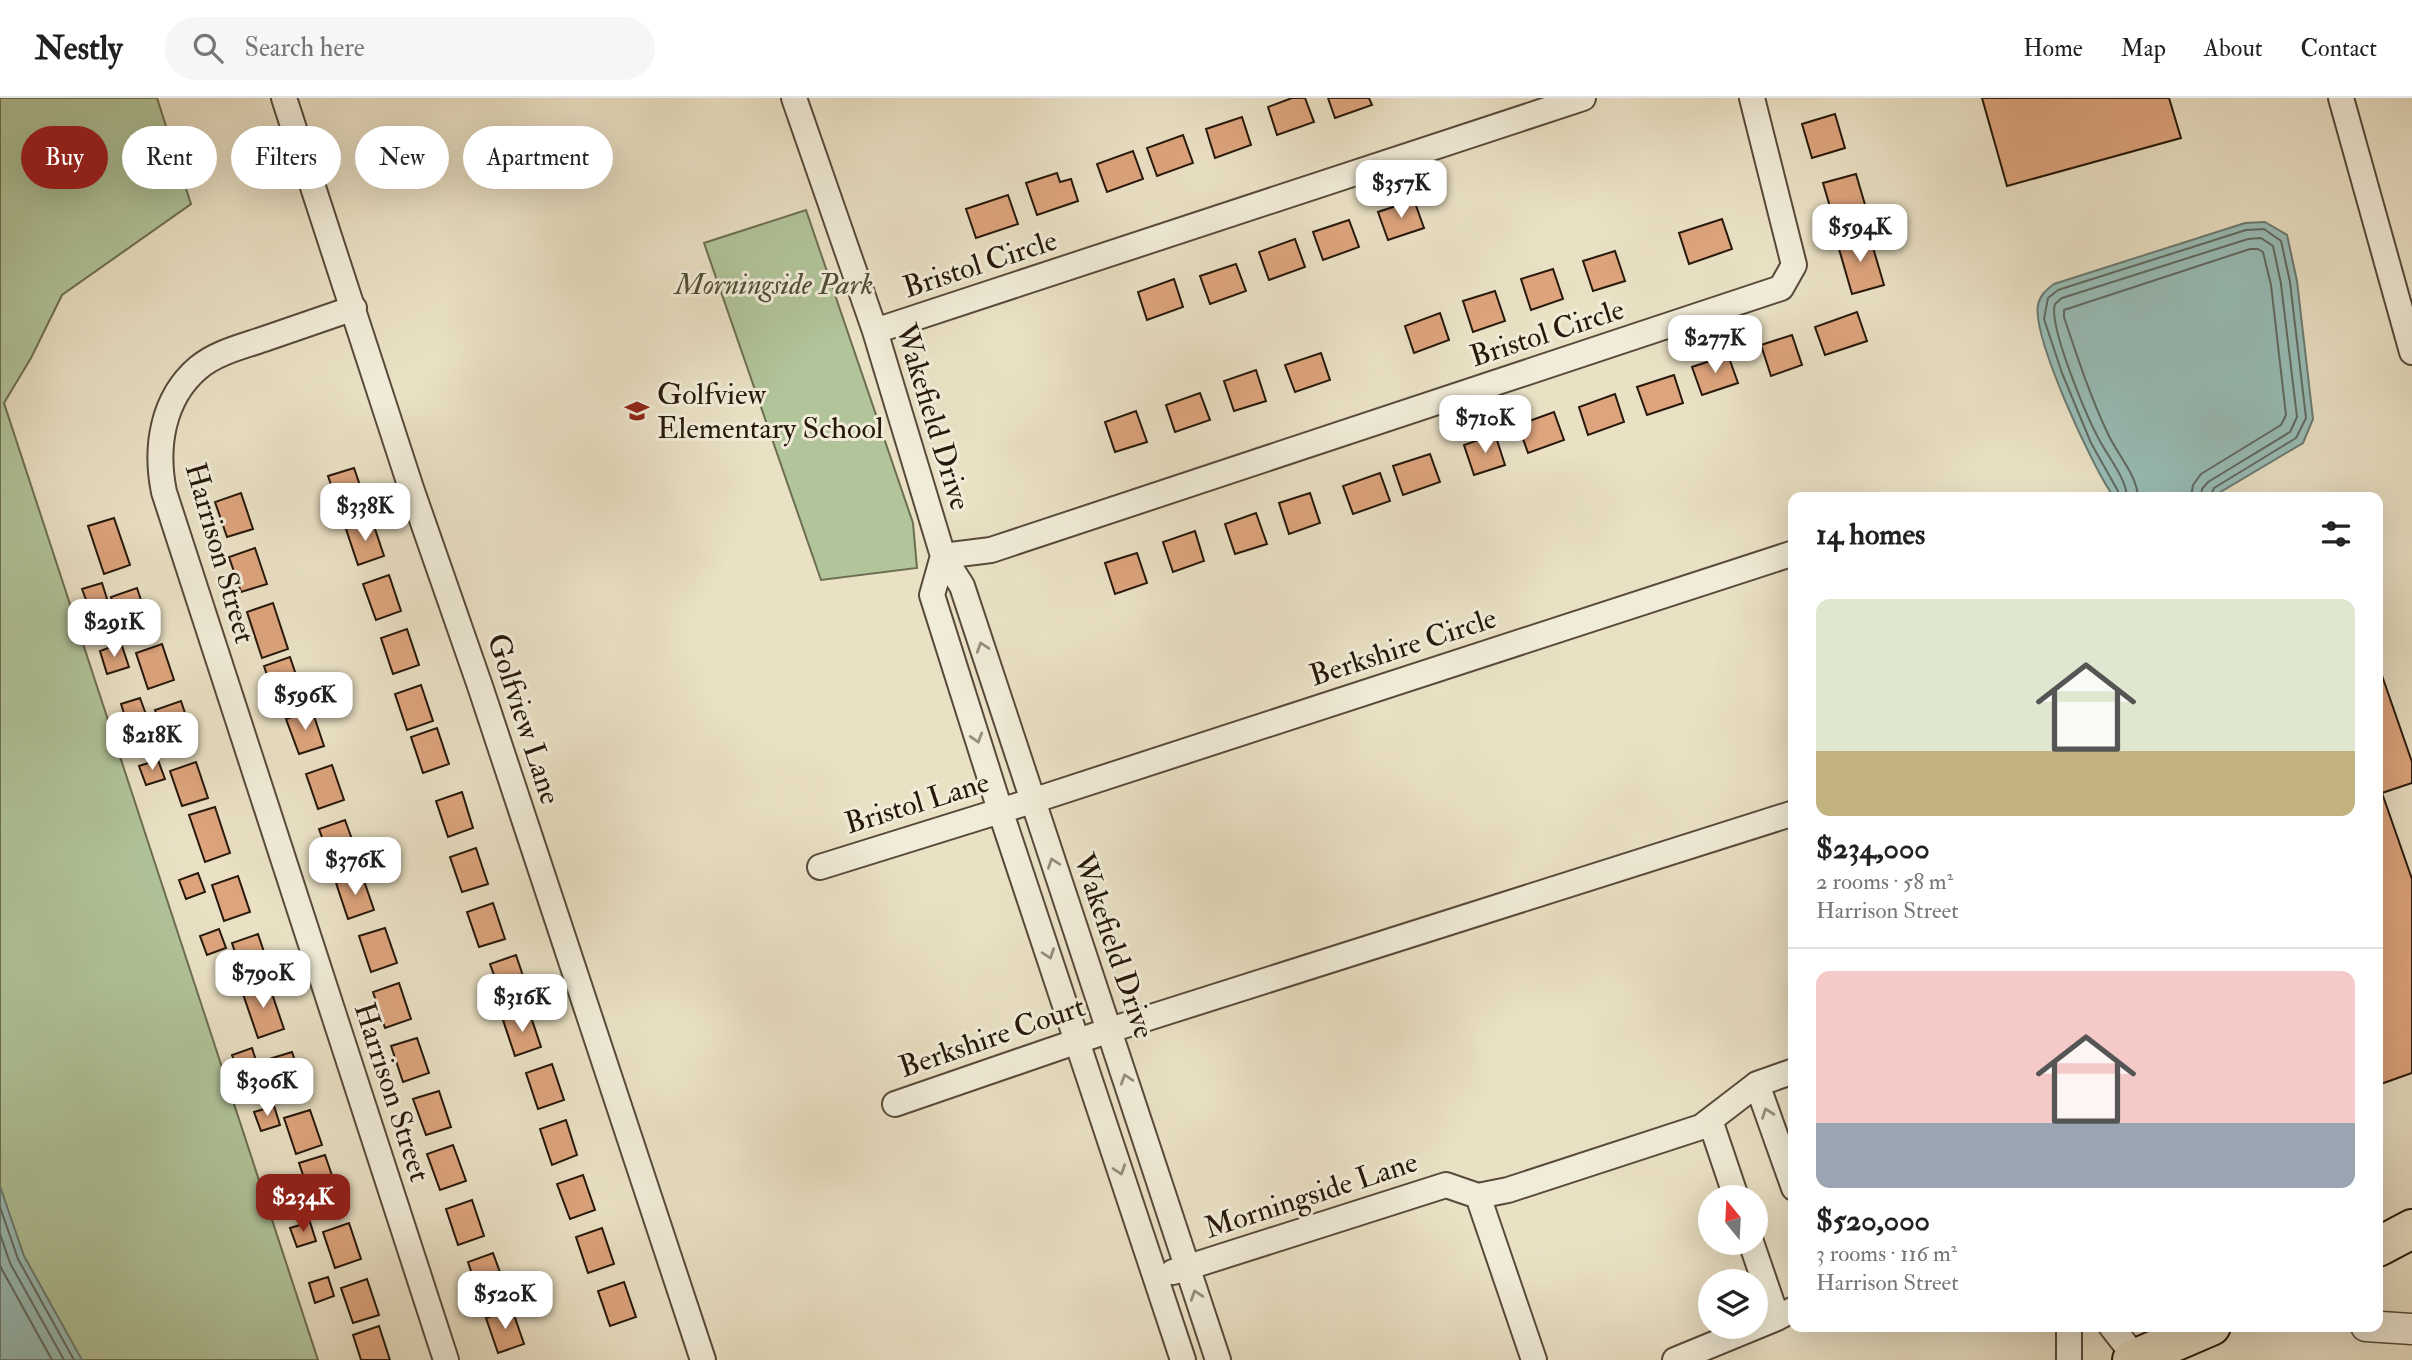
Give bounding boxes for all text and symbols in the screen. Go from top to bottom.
search box [165,17,655,80]
text: Nestly [35,28,123,69]
icon: search [189,29,227,67]
text: Search here [245,32,365,64]
text: Home [2023,33,2083,64]
text: Map [2121,33,2166,64]
text: About [2204,33,2263,64]
text: Contact [2301,33,2377,64]
chip: Buy [21,126,108,189]
chip: Rent [122,126,217,189]
chip: Filters [231,126,341,189]
chip: New [355,126,449,189]
chip: Apartment [463,126,613,189]
pin: $357K [1352,160,1450,220]
text: $357K [1372,168,1430,197]
pin: $594K [1811,204,1909,264]
text: $594K [1828,212,1892,241]
street label: Bristol Circle [898,222,1062,306]
park label: Morningside Park [673,266,873,303]
street label: Bristol Circle [1465,291,1629,375]
pin: $277K [1666,316,1764,375]
street label: Wakefield Drive [887,318,979,515]
text: $277K [1684,323,1746,352]
place label: Golfview Elementary School [657,376,884,447]
pin: $710K [1436,396,1534,455]
school or university icon: Golfview Elementary School [623,397,651,425]
text: $710K [1455,403,1515,432]
street label: Harrison Street [177,458,263,648]
pin: $338K [316,484,414,543]
text: $338K [336,491,394,520]
icon: filters [2317,515,2355,553]
text: 14 homes [1816,516,1925,553]
street label: Berkshire Circle [1305,599,1501,695]
pin: $291K [65,600,163,659]
text: $291K [84,607,144,636]
street label: Golfview Lane [479,629,569,809]
one-way arrow [976,642,990,654]
icon: home [2023,644,2149,770]
pin: $596K [256,672,354,732]
text: $596K [274,680,336,709]
pin: $218K [103,712,201,772]
text: $218K [122,720,182,749]
one-way arrow [969,732,984,744]
street label: Bristol Lane [840,764,994,842]
text: $234,000 [1816,830,1930,867]
pin: $376K [306,838,404,897]
text: $376K [325,845,385,874]
street label: Wakefield Drive [1065,848,1163,1043]
one-way arrow [1047,858,1061,870]
text: 2 rooms · 58 m² [1816,867,1953,896]
text: Harrison Street [1816,896,1959,925]
one-way arrow [1041,948,1055,960]
pin: $790K [214,950,312,1010]
text: $790K [231,958,295,987]
pin: $316K [473,974,571,1034]
text: $316K [493,982,551,1011]
street label: Berkshire Court [894,988,1090,1086]
street label: Harrison Street [346,998,438,1186]
icon: home [2023,1016,2149,1142]
pin: $306K [218,1058,316,1118]
text: $306K [236,1066,298,1095]
one-way arrow [1120,1073,1134,1086]
one-way arrow [1761,1107,1775,1119]
street label: Morningside Lane [1200,1143,1422,1247]
one-way arrow [1112,1164,1127,1176]
pin: $234K [254,1174,352,1234]
text: $234K [272,1182,334,1211]
north arrow [1698,1185,1768,1255]
map controls [1698,1185,1768,1339]
text: $520,000 [1816,1202,1930,1239]
text: 3 rooms · 116 m² [1816,1239,1957,1268]
text: Harrison Street [1816,1268,1959,1297]
button: layers [1698,1269,1768,1339]
pin: $520K [456,1272,554,1331]
text: $520K [474,1279,536,1308]
one-way arrow [1190,1290,1204,1302]

